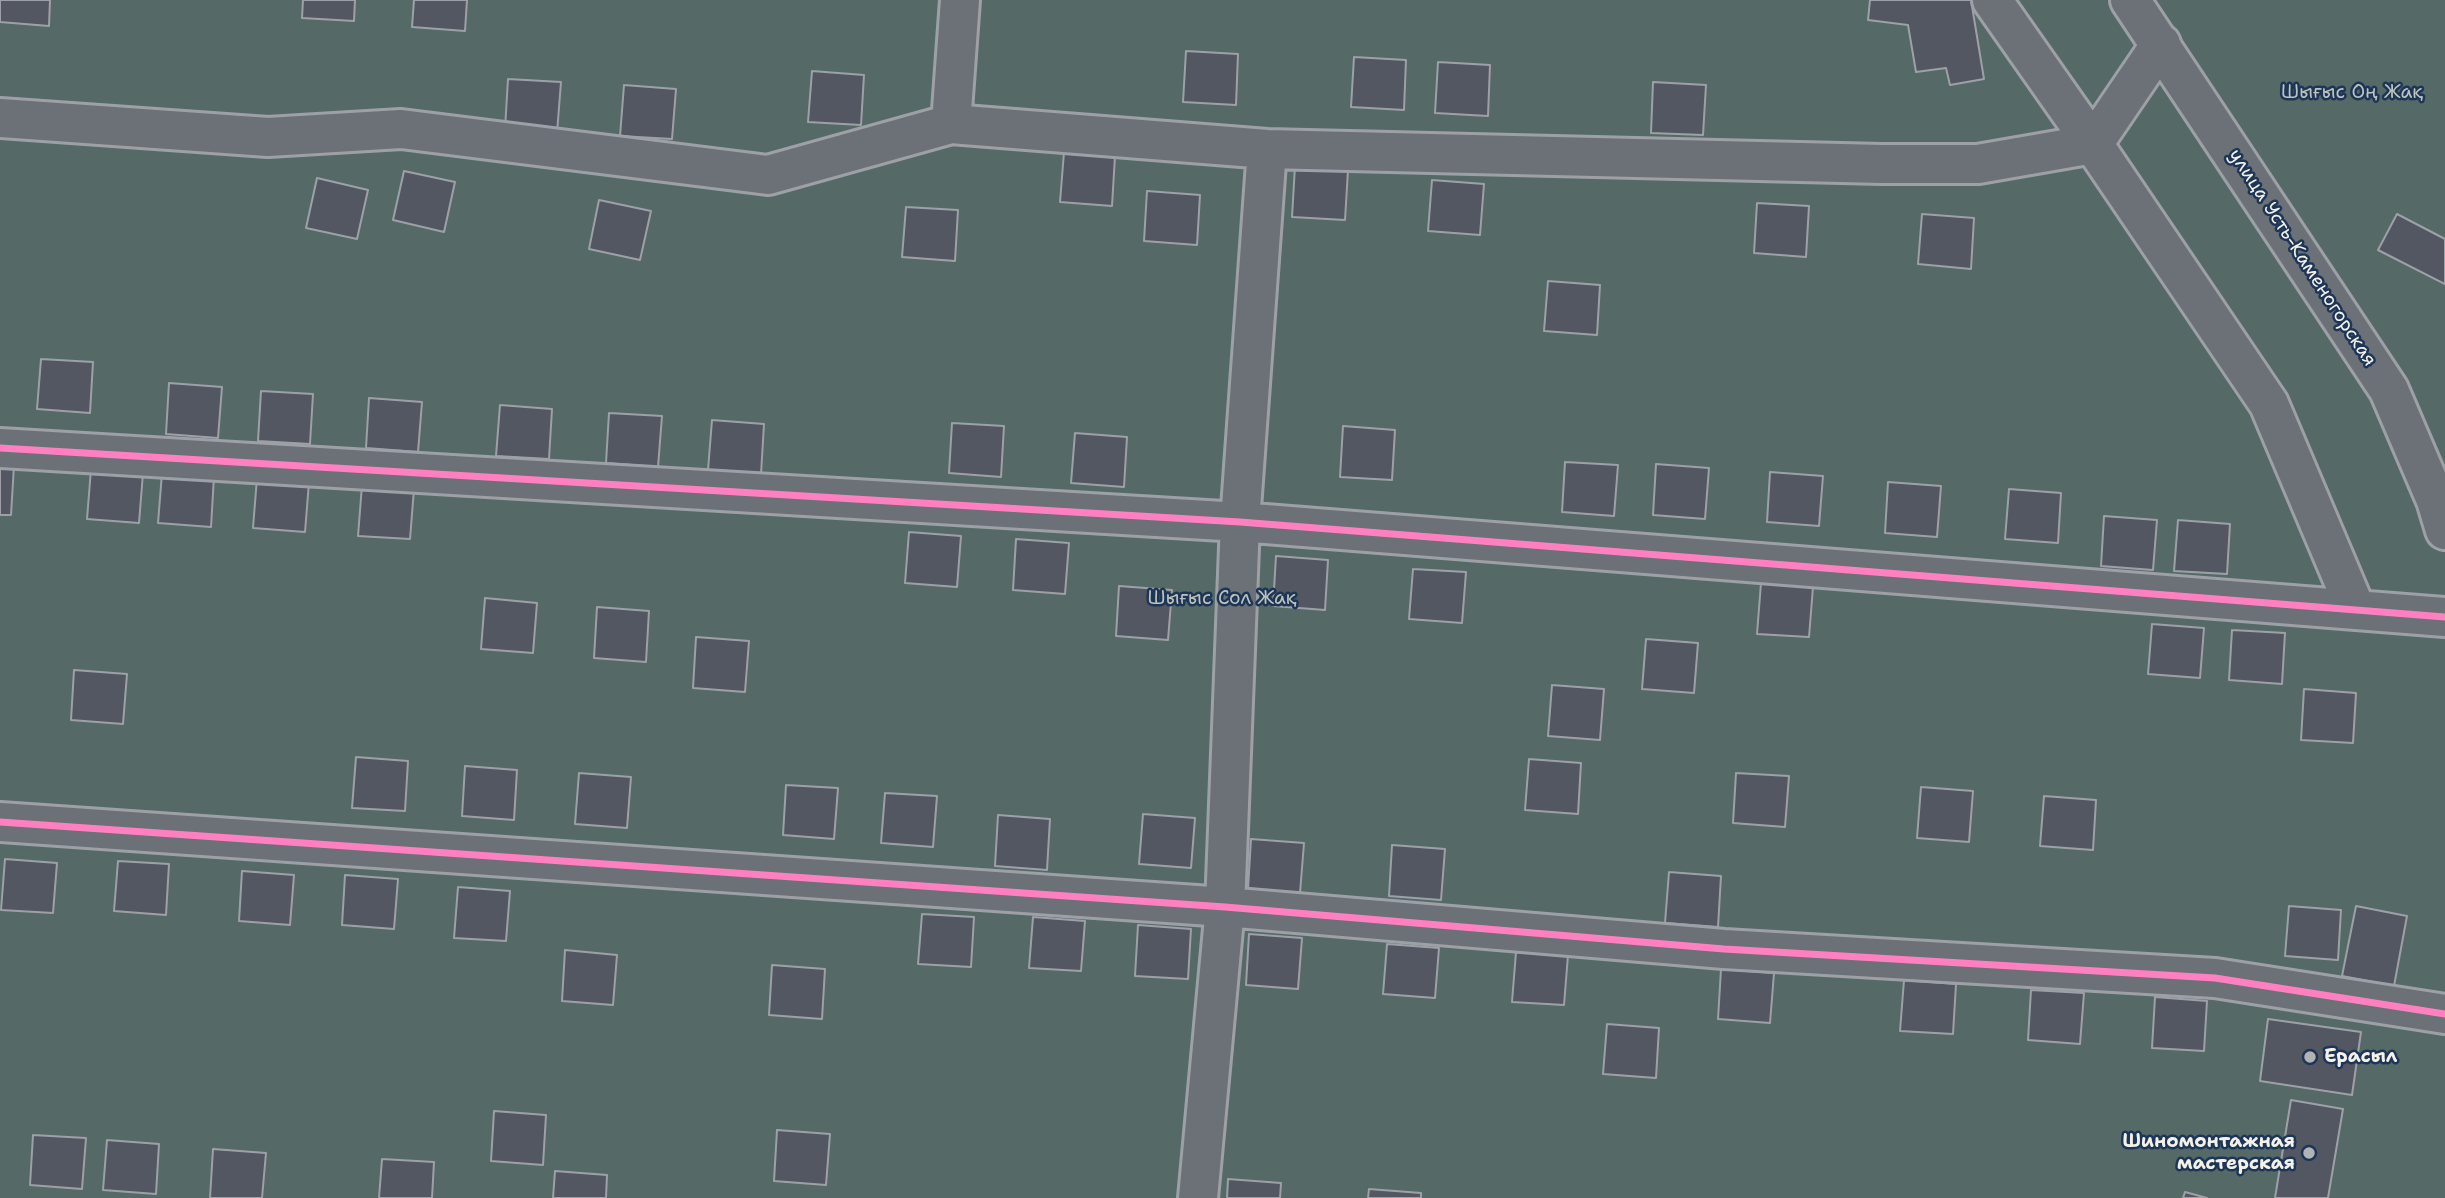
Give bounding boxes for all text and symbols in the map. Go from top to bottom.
park label: Шығыс Оң Жақ [2281,82,2423,104]
street label: улица Усть-Каменогорская [2223,145,2381,371]
park label: Шығыс Сол Жақ [1147,588,1297,610]
place label: Ерасыл [2324,1046,2397,1068]
marker: Ерасыл [2302,1049,2318,1065]
place label: Шиномонтажная мастерская [2123,1131,2295,1175]
marker: Шиномонтажная мастерская [2301,1145,2317,1161]

